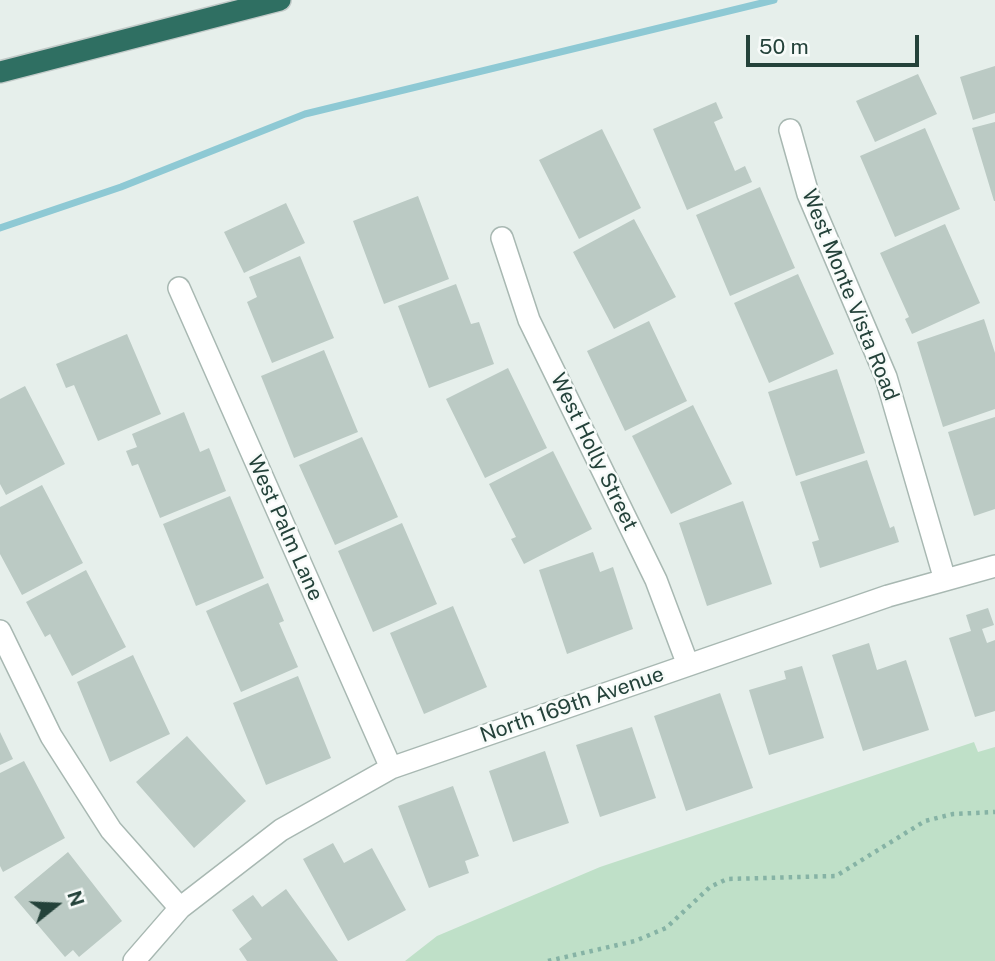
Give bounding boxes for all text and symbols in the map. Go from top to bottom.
scale bar [750,21,923,65]
text: 50 m [759,34,809,59]
street label: West Monte Vista Road [796,186,904,404]
street label: West Holly Street [545,369,643,535]
street label: West Palm Lane [242,451,328,605]
street label: North 169th Avenue [477,662,667,748]
north arrow [21,870,91,940]
text: N [63,888,89,909]

